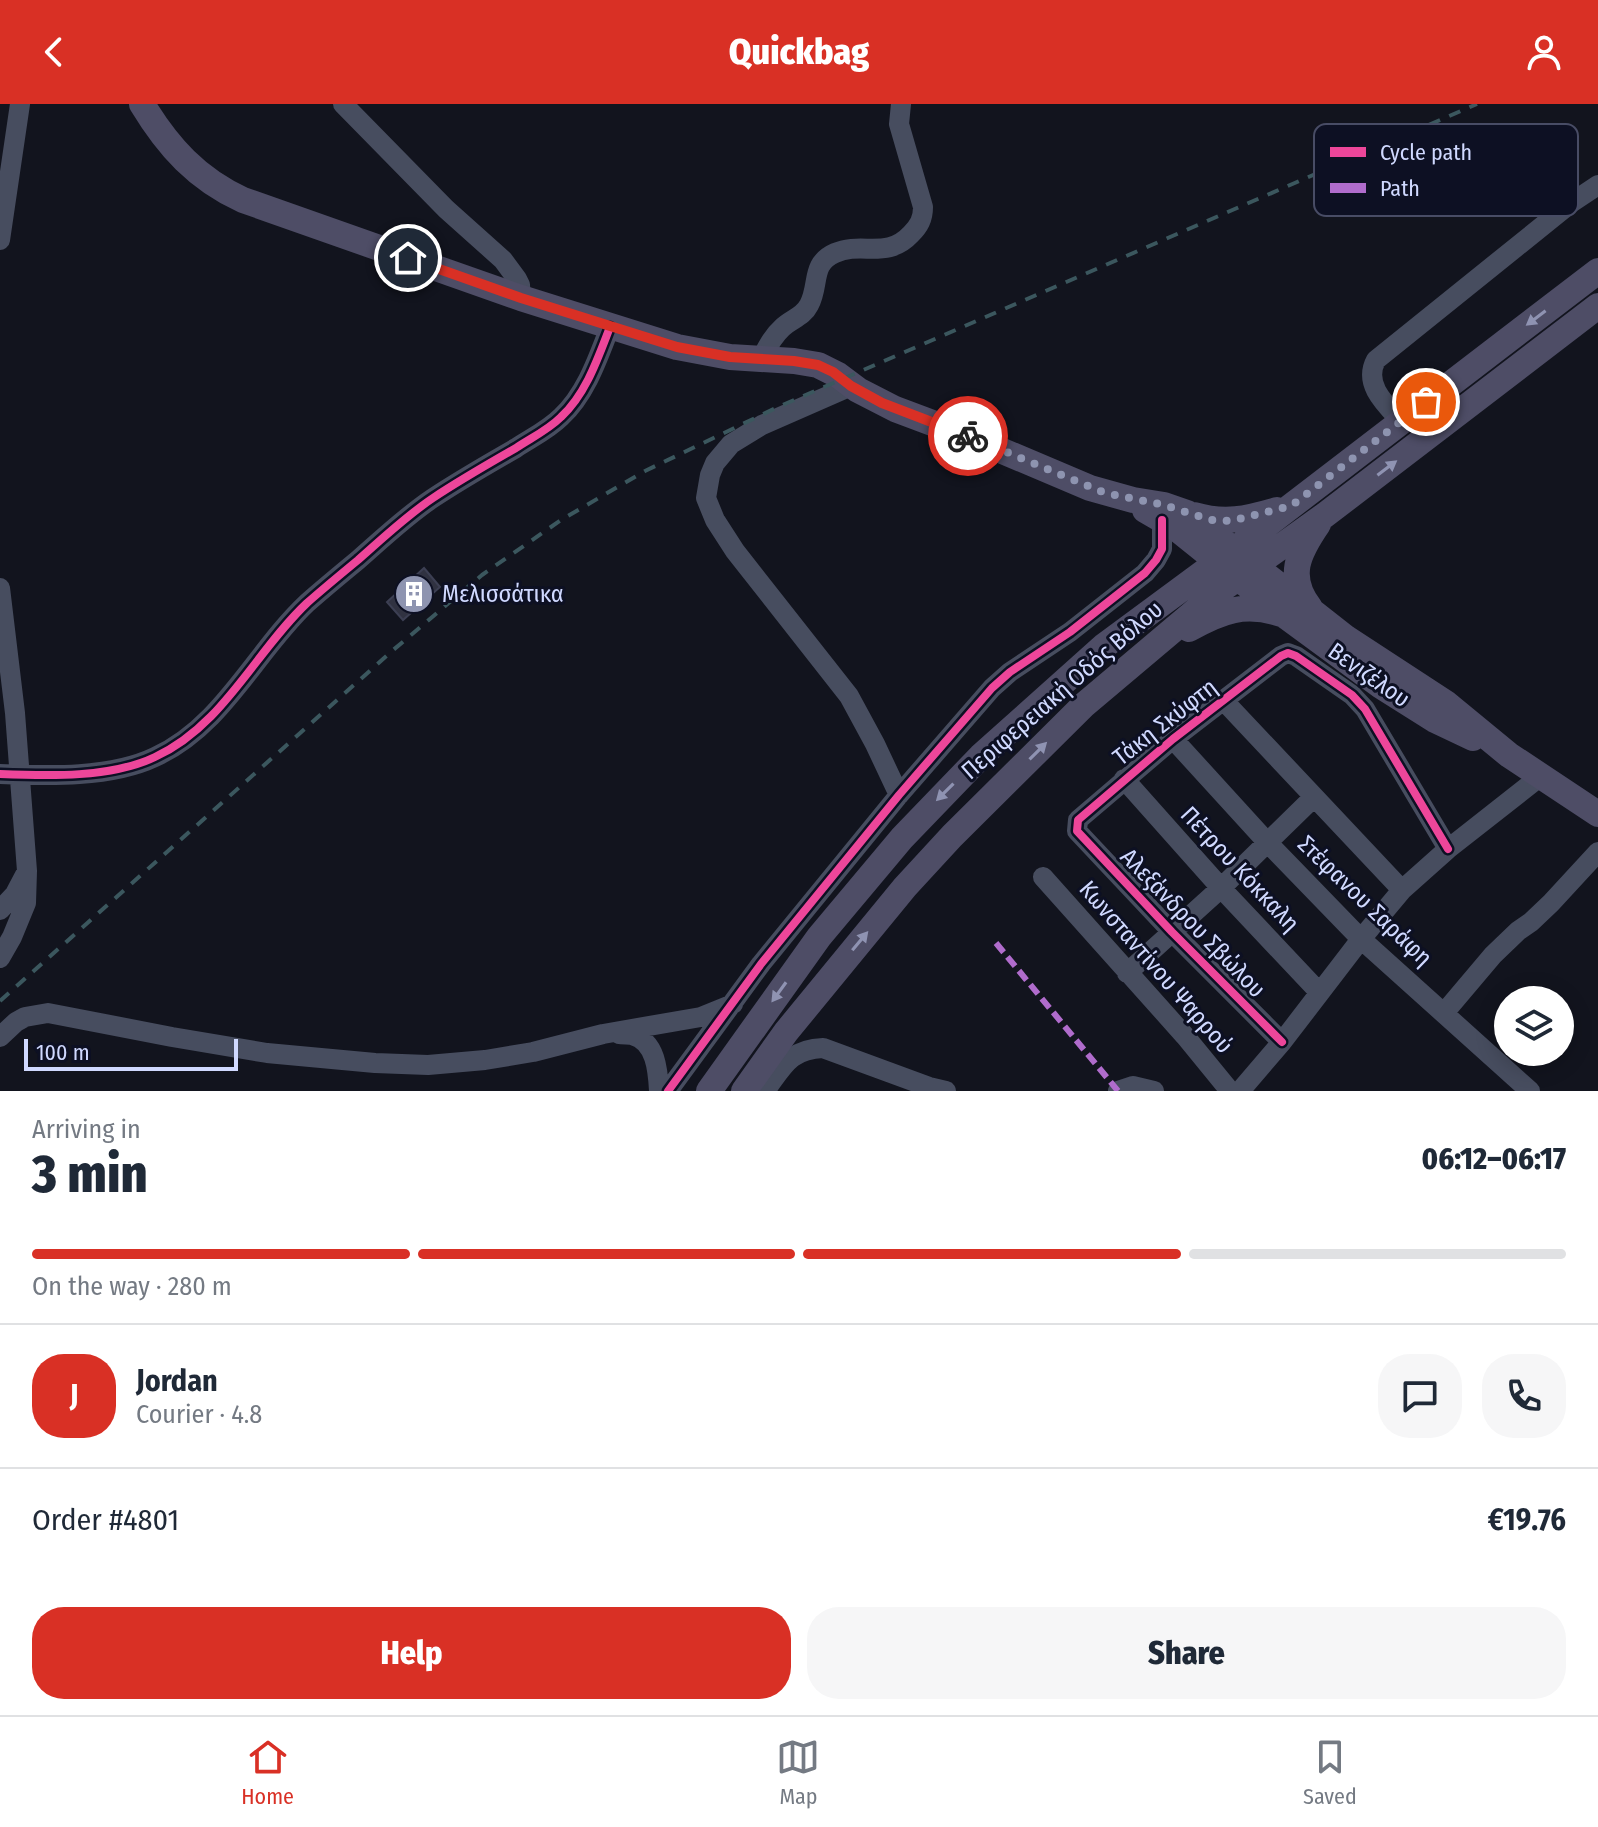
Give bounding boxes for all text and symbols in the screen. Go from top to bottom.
icon: back [32,30,76,74]
text: Quickbag [729,30,869,74]
icon: person [1522,30,1566,74]
legend [1314,124,1578,216]
text: Cycle path [1380,139,1472,166]
text: Path [1380,175,1420,202]
pin [374,224,442,292]
icon: home [386,236,430,280]
one-way arrow [1526,309,1546,325]
pin [1392,368,1460,436]
icon: bag [1404,380,1448,424]
courier [928,396,1008,476]
icon: bike [946,414,990,458]
one-way arrow [1377,460,1397,476]
building icon: Μελισσάτικα [393,573,435,615]
place label: Μελισσάτικα [442,580,564,608]
street label: Περιφερειακή Οδός Βόλου [956,595,1168,785]
street label: Βενιζέλου [1323,637,1415,713]
street label: Τάκη Σκύφτη [1107,673,1223,771]
one-way arrow [1028,742,1047,761]
one-way arrow [936,782,955,801]
street label: Πέτρου Κόκκαλη [1175,801,1305,937]
street label: Στέφανου Σαράφη [1292,830,1438,972]
street label: Αλεξάνδρου Σβώλου [1115,843,1271,1003]
street label: Κωνσταντίνου Ψαρρού [1073,875,1239,1059]
one-way arrow [851,931,868,951]
one-way arrow [771,981,787,1002]
map controls [1494,986,1574,1066]
button: layers [1494,986,1574,1066]
scale bar [24,1035,238,1071]
text: 100 m [36,1039,90,1066]
text: Arriving in [32,1114,141,1145]
text: 06:12–06:17 [1422,1141,1566,1177]
text: 3 min [32,1143,148,1206]
text: On the way · 280 m [32,1271,232,1302]
button: chat [1378,1354,1462,1438]
button: phone [1482,1354,1566,1438]
text: Jordan [136,1363,218,1399]
text: J [70,1378,78,1414]
text: Courier · 4.8 [136,1399,262,1430]
text: Order #4801 [32,1502,179,1538]
text: €19.76 [1488,1502,1566,1538]
button: Help [32,1607,791,1699]
button: Share [807,1607,1566,1699]
tab: Home [241,1735,294,1810]
tab: Map [776,1735,820,1810]
tab: Saved [1303,1735,1357,1810]

